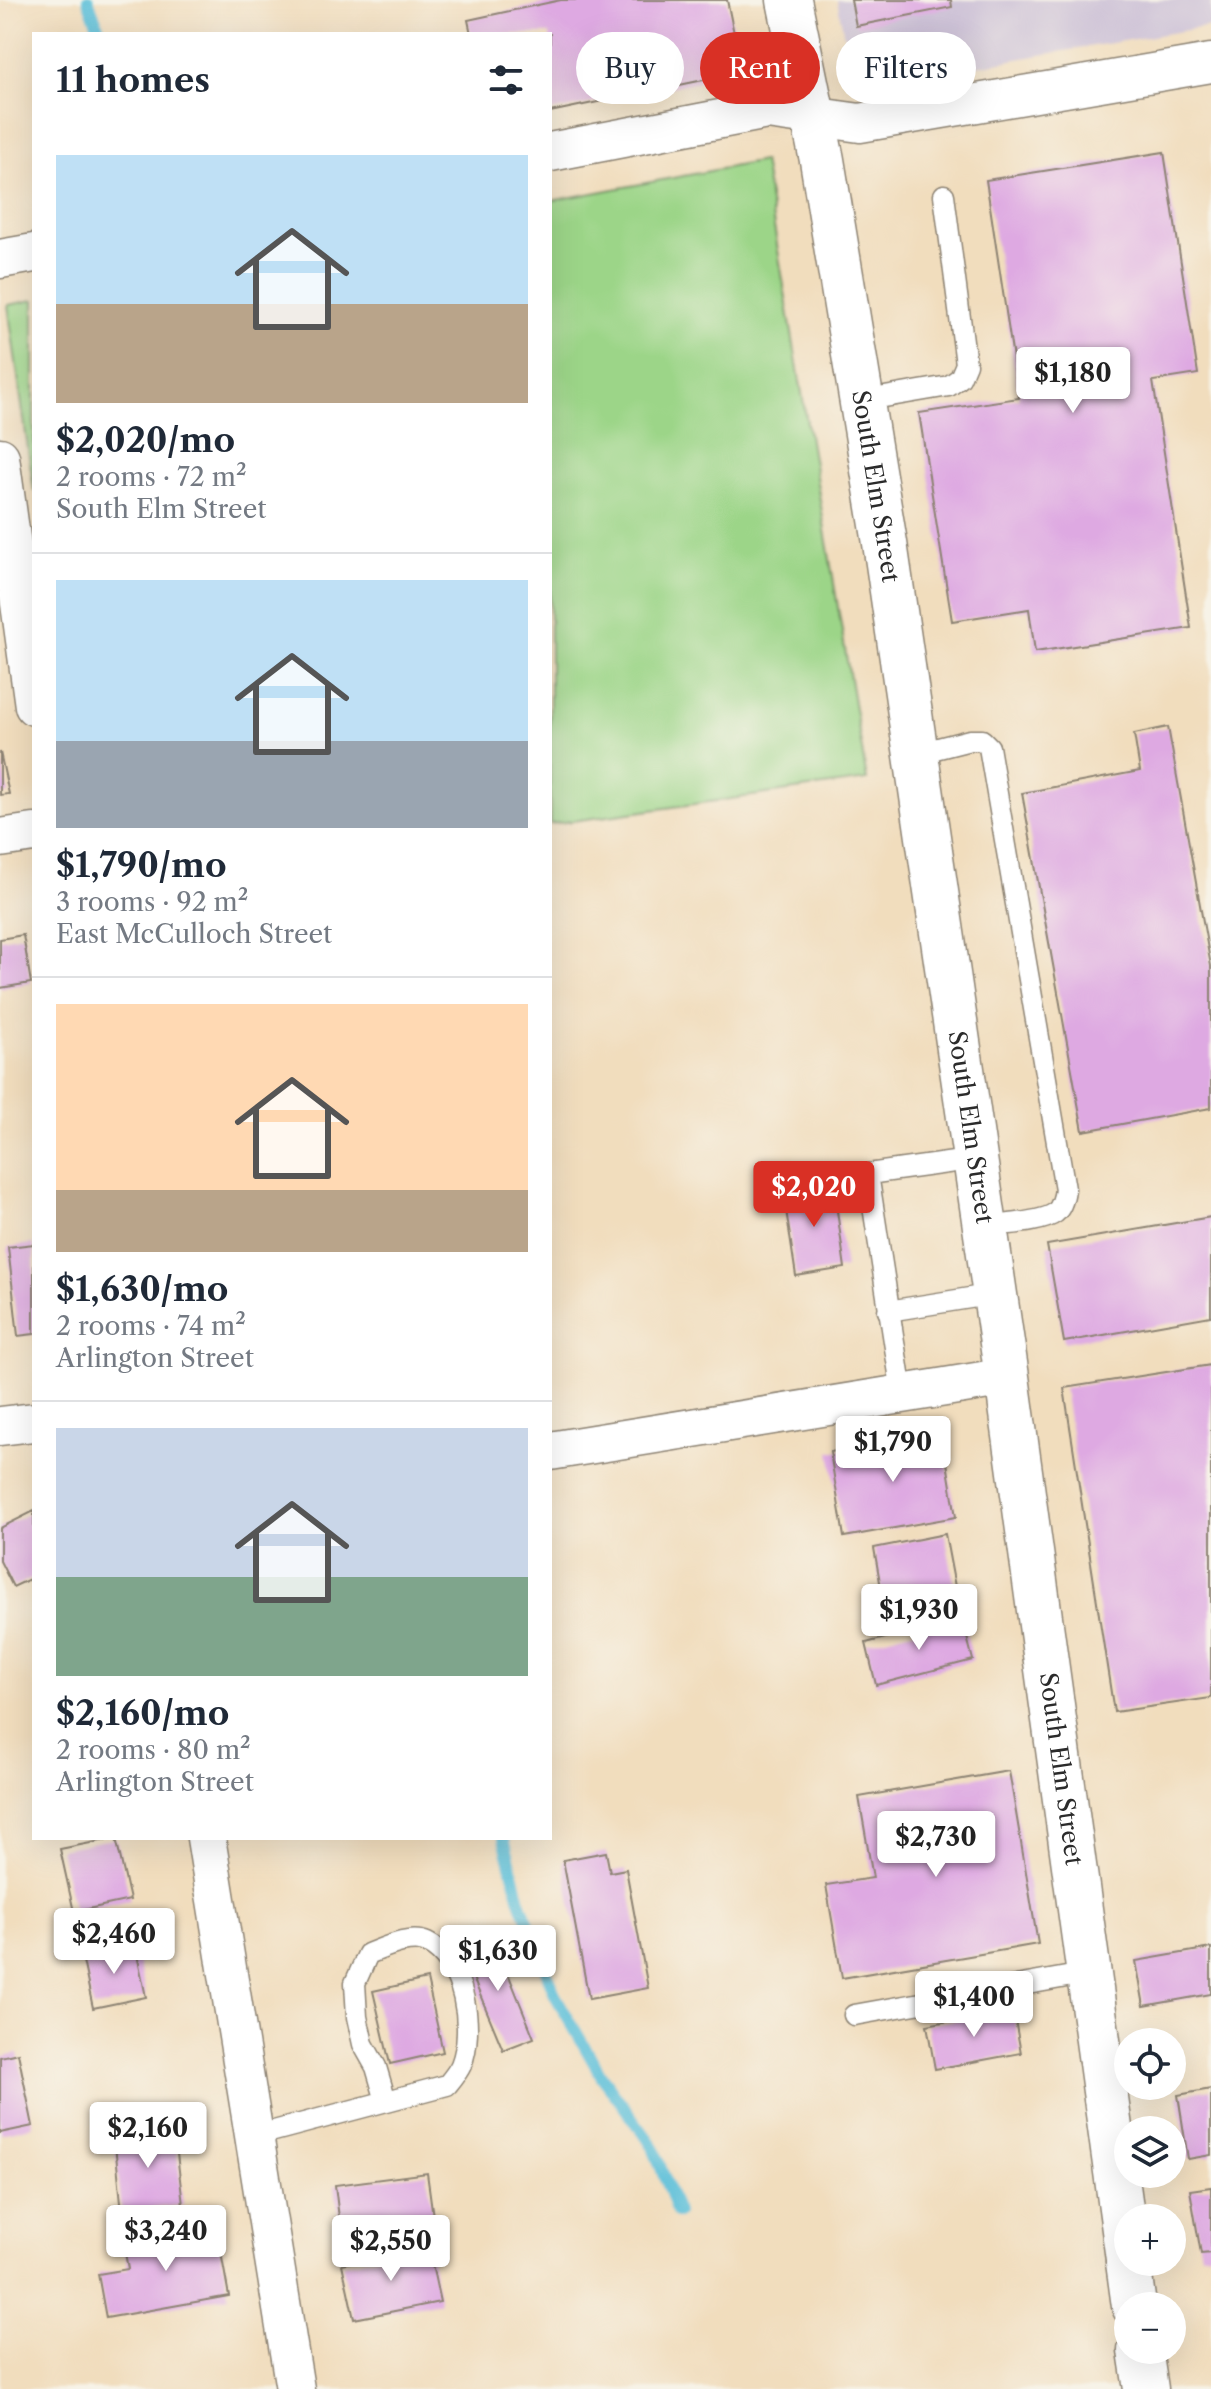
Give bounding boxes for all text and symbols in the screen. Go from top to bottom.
chip: Buy [576,32,684,104]
chip: Rent [700,32,820,104]
chip: Filters [836,32,976,104]
icon: filters [484,58,528,102]
text: 11 homes [56,59,210,101]
icon: home [220,207,364,351]
pin: $1,180 [1008,347,1138,415]
text: $1,180 [1034,357,1112,389]
street label: South Elm Street [846,388,906,585]
text: $2,020/mo [56,419,235,461]
text: 2 rooms · 72 m² [56,461,247,493]
text: South Elm Street [56,493,266,525]
icon: home [220,632,364,776]
text: $1,790/mo [56,844,227,886]
text: 3 rooms · 92 m² [56,886,248,918]
text: East McCulloch Street [56,918,332,950]
street label: South Elm Street [943,1029,999,1226]
icon: home [220,1056,364,1200]
pin: $2,020 [749,1161,879,1229]
text: $2,020 [771,1171,857,1203]
text: $1,630/mo [56,1268,228,1310]
text: 2 rooms · 74 m² [56,1310,246,1342]
text: Arlington Street [56,1342,254,1374]
pin: $1,790 [828,1416,958,1484]
text: $1,790 [854,1426,932,1458]
icon: home [220,1480,364,1624]
pin: $1,930 [854,1584,984,1652]
text: $1,930 [879,1594,959,1626]
street label: South Elm Street [1034,1671,1089,1868]
text: $2,160/mo [56,1692,229,1734]
text: 2 rooms · 80 m² [56,1734,251,1766]
text: Arlington Street [56,1766,254,1798]
pin: $2,730 [871,1811,1001,1879]
text: $2,730 [895,1821,977,1853]
pin: $2,460 [49,1908,179,1976]
text: $2,460 [72,1918,156,1950]
pin: $1,630 [433,1925,563,1993]
text: $1,630 [458,1935,538,1967]
pin: $1,400 [909,1971,1039,2039]
text: $1,400 [933,1981,1015,2013]
map controls [1114,2028,1186,2364]
button: locate [1114,2028,1186,2100]
pin: $2,160 [83,2102,213,2170]
text: $2,160 [108,2112,188,2144]
button: layers [1114,2116,1186,2188]
button: + [1114,2204,1186,2276]
pin: $3,240 [101,2205,231,2273]
text: $3,240 [124,2215,208,2247]
pin: $2,550 [326,2215,456,2283]
text: $2,550 [350,2225,432,2257]
button: − [1114,2292,1186,2364]

